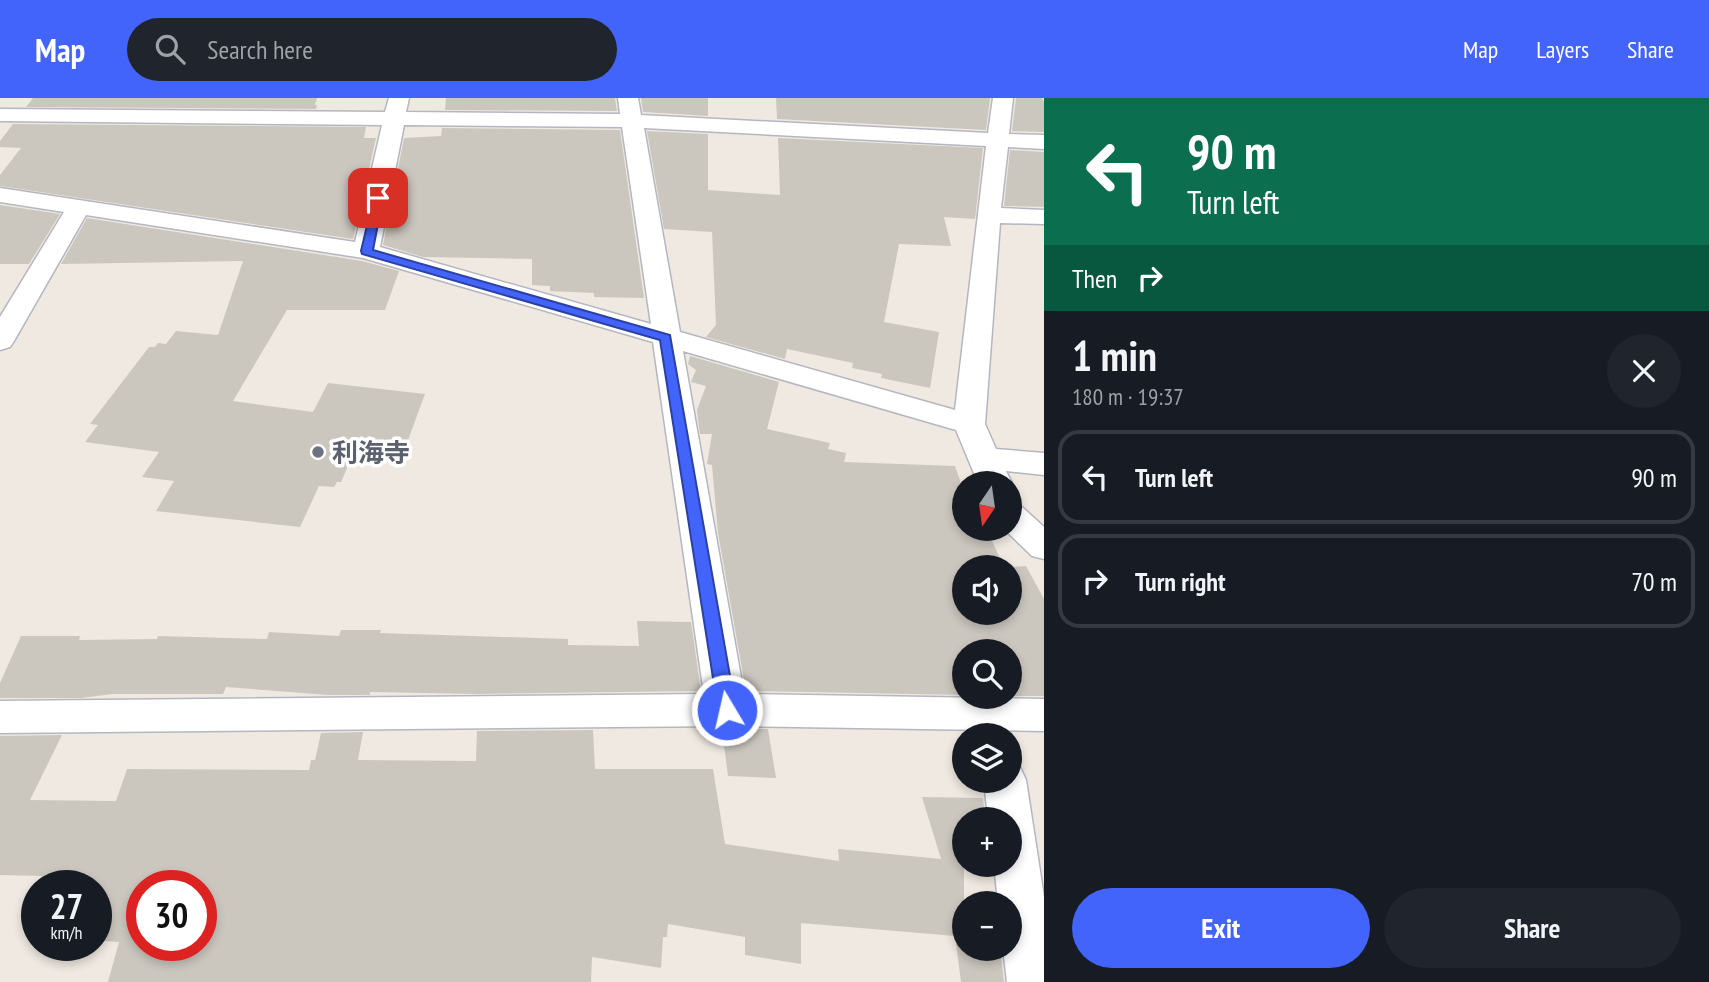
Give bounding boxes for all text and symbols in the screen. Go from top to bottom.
search box [127,18,617,81]
text: Map [35,28,85,71]
icon: search [151,30,189,68]
text: Search here [207,33,313,66]
text: Map [1463,34,1498,65]
text: Layers [1536,34,1589,65]
text: Share [1627,34,1674,65]
text: 90 m [1187,119,1276,183]
icon: left [1072,126,1163,217]
pin [348,168,408,228]
icon: arrive [359,179,397,217]
text: Turn left [1187,181,1279,223]
icon: right [1131,259,1169,297]
text: Then [1072,262,1117,295]
text: 1 min [1072,328,1157,383]
button: close [1607,334,1681,408]
text: 180 m · 19:37 [1072,382,1184,411]
place label: 利海寺 [332,436,410,469]
marker: 利海寺 [310,444,326,460]
icon: left [1076,458,1114,496]
text: Turn left [1135,461,1213,494]
text: 90 m [1631,461,1677,494]
north arrow [952,471,1022,541]
map controls [952,471,1022,961]
button: sound [952,555,1022,625]
icon: right [1076,562,1114,600]
text: Turn right [1135,565,1226,598]
text: 70 m [1631,565,1677,598]
button: search [952,639,1022,709]
position arrow [690,673,764,747]
button: layers [952,723,1022,793]
button: + [952,807,1022,877]
speed limit sign: 30 [126,870,217,961]
text: 27 [50,883,83,929]
button: Exit [1072,888,1370,968]
button: Share [1384,888,1681,968]
button: − [952,891,1022,961]
text: km/h [51,921,82,944]

